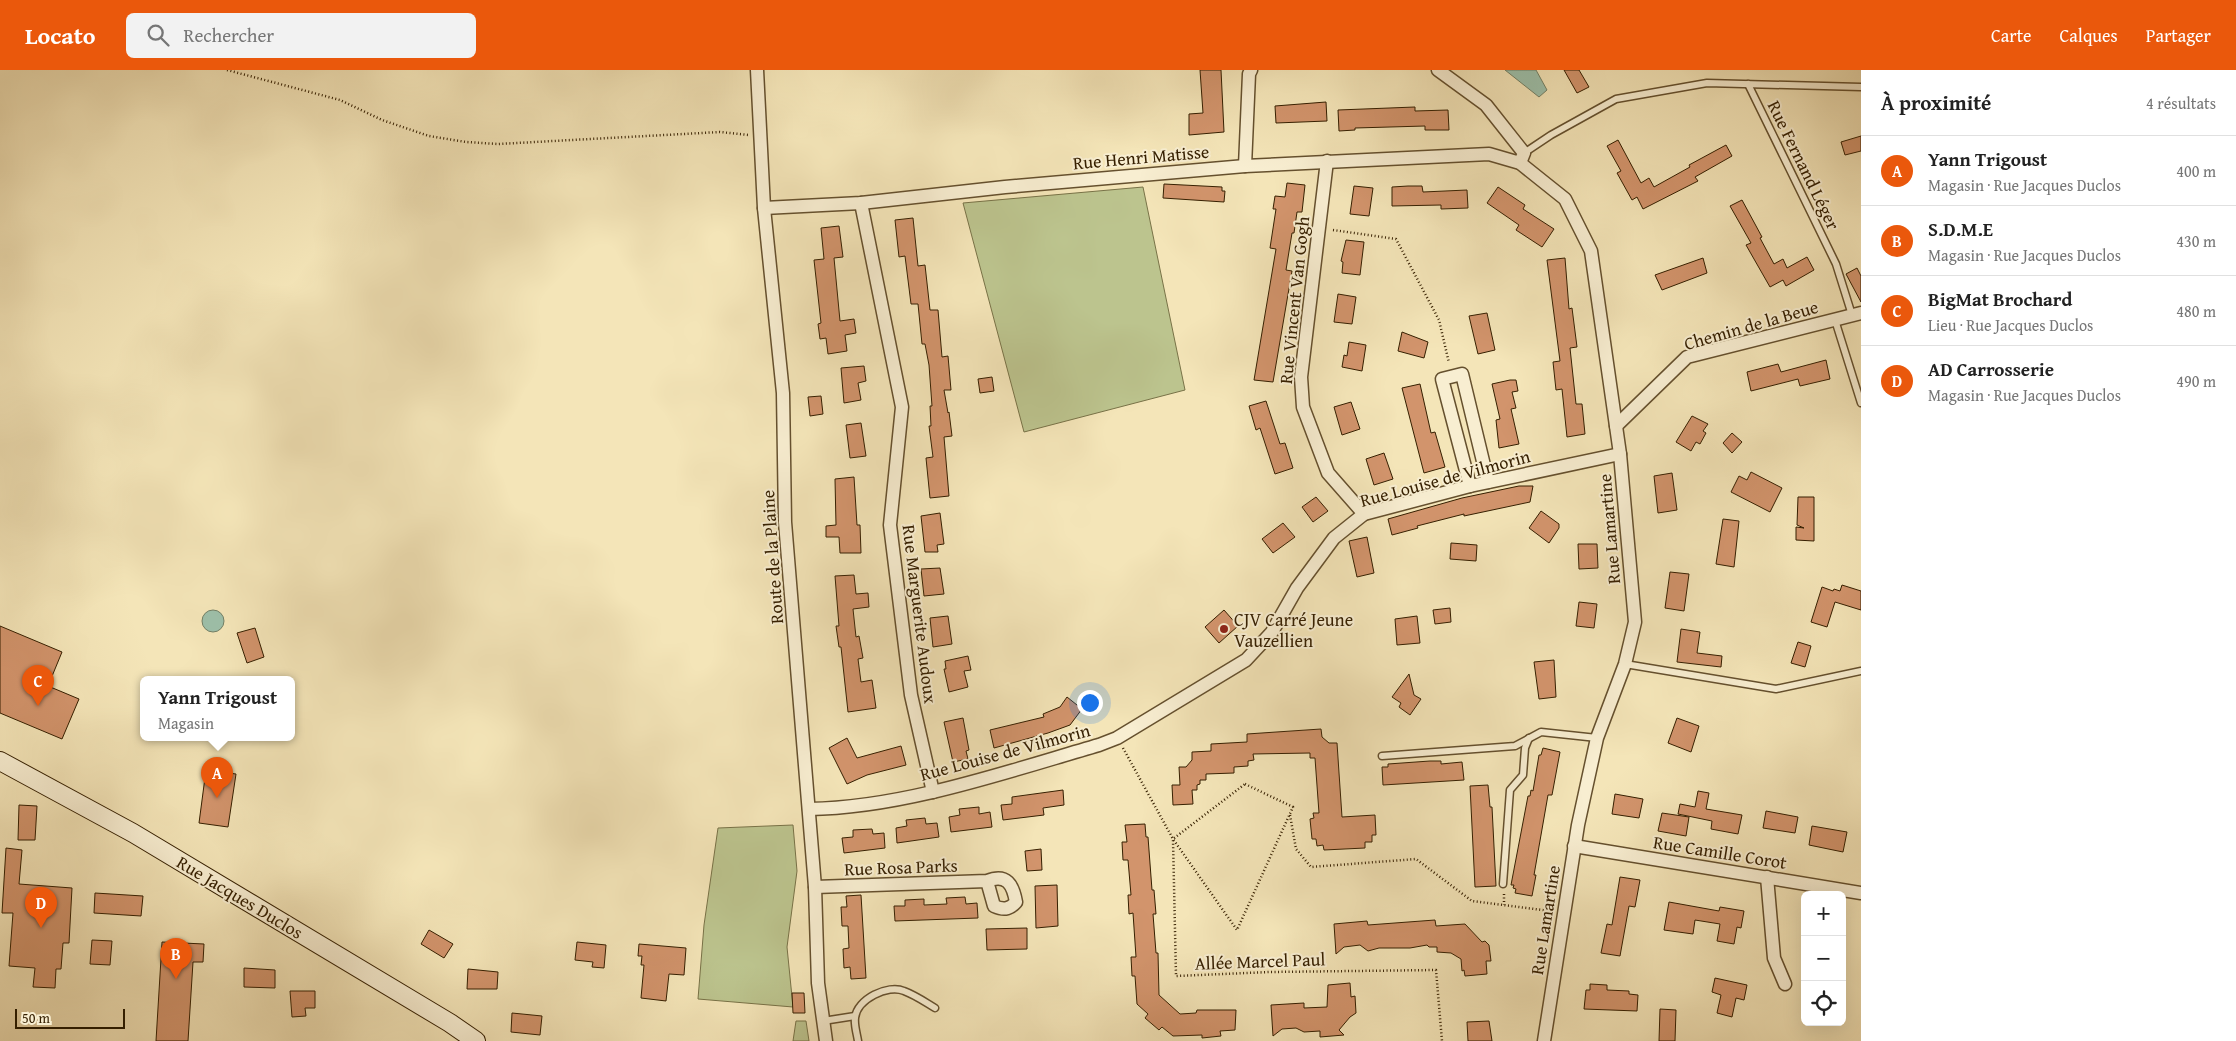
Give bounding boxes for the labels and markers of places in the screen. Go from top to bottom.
place label: CJV Carré Jeune Vauzellien [1234,606,1353,654]
marker: CJV Carré Jeune Vauzellien [1218,623,1230,635]
pin: C [22,665,54,706]
pin: A [201,757,233,798]
pin: D [25,887,57,928]
pin: B [160,938,192,979]

